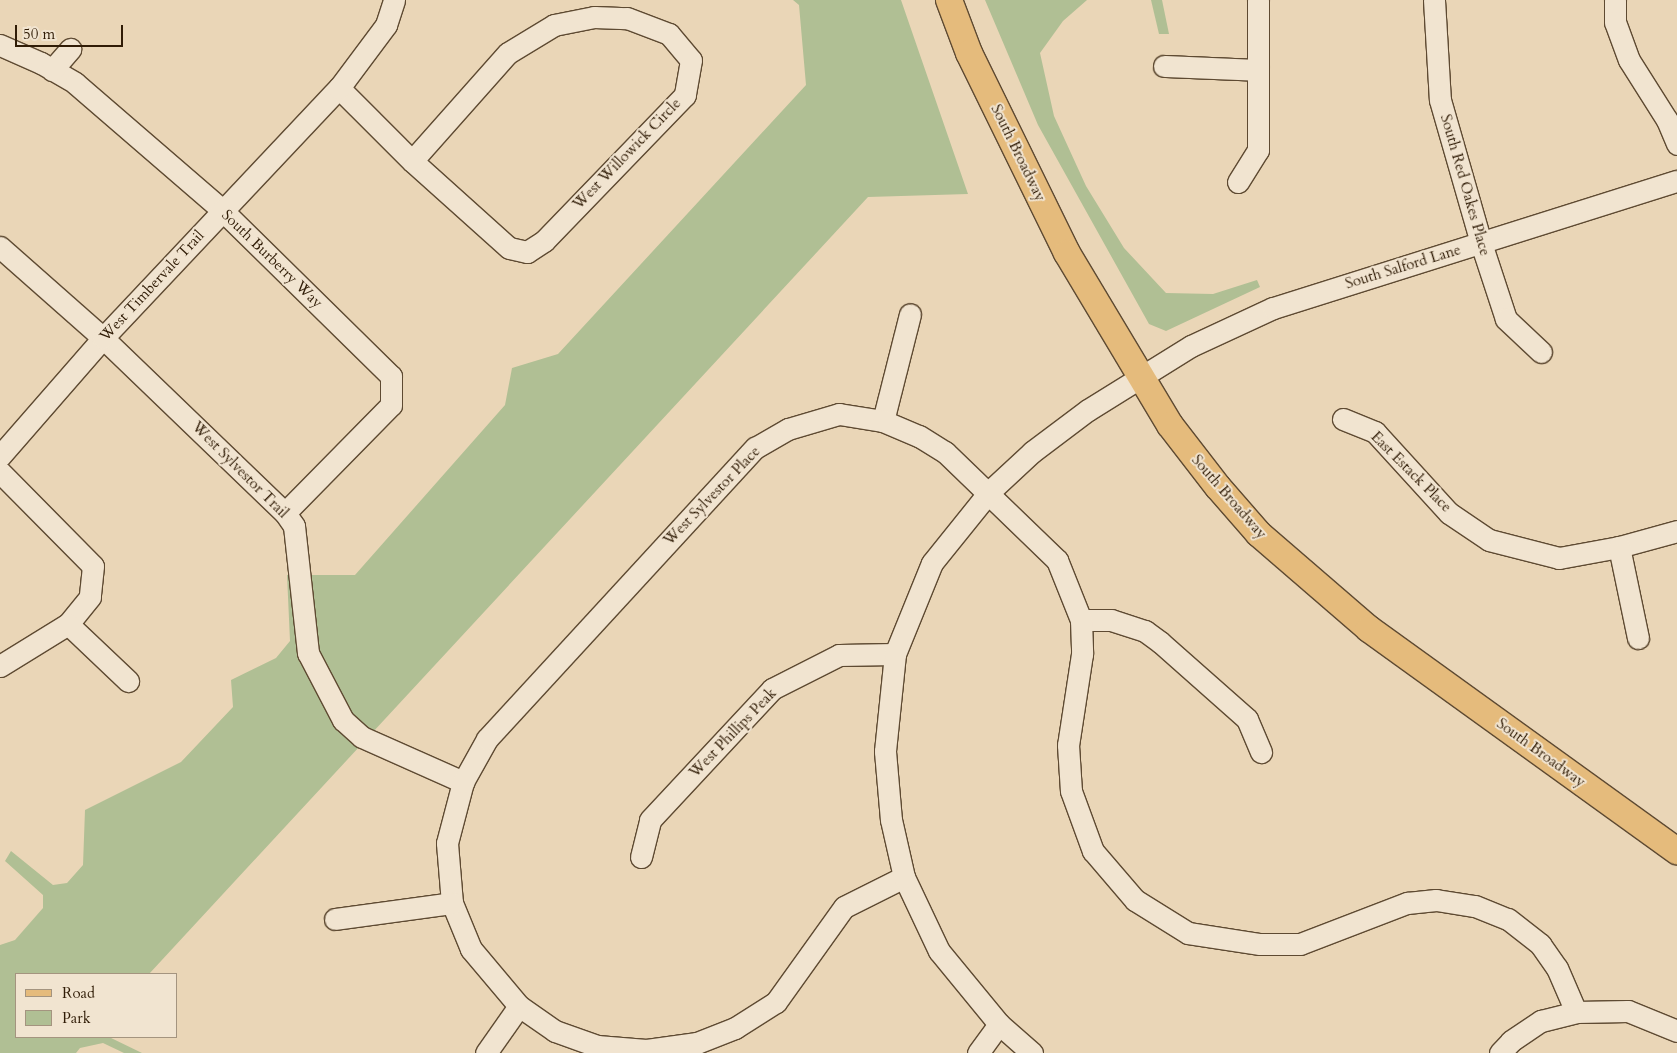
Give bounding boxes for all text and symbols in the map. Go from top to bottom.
scale bar [18,15,125,47]
text: 50 m [23,24,55,44]
street label: West Willowick Circle [569,95,685,213]
street label: South Broadway [987,102,1049,204]
street label: South Red Oakes Place [1436,112,1494,258]
street label: South Burberry Way [218,206,326,312]
street label: West Timbervale Trail [96,227,208,345]
street label: South Salford Lane [1343,241,1463,293]
street label: West Sylvestor Trail [188,418,292,522]
street label: East Estack Place [1367,428,1455,516]
street label: West Sylvestor Place [660,443,764,549]
street label: South Broadway [1188,451,1270,543]
street label: West Phillips Peak [686,684,780,782]
street label: South Broadway [1493,715,1589,791]
legend [15,973,178,1038]
text: Road [62,983,95,1003]
text: Park [62,1008,91,1028]

